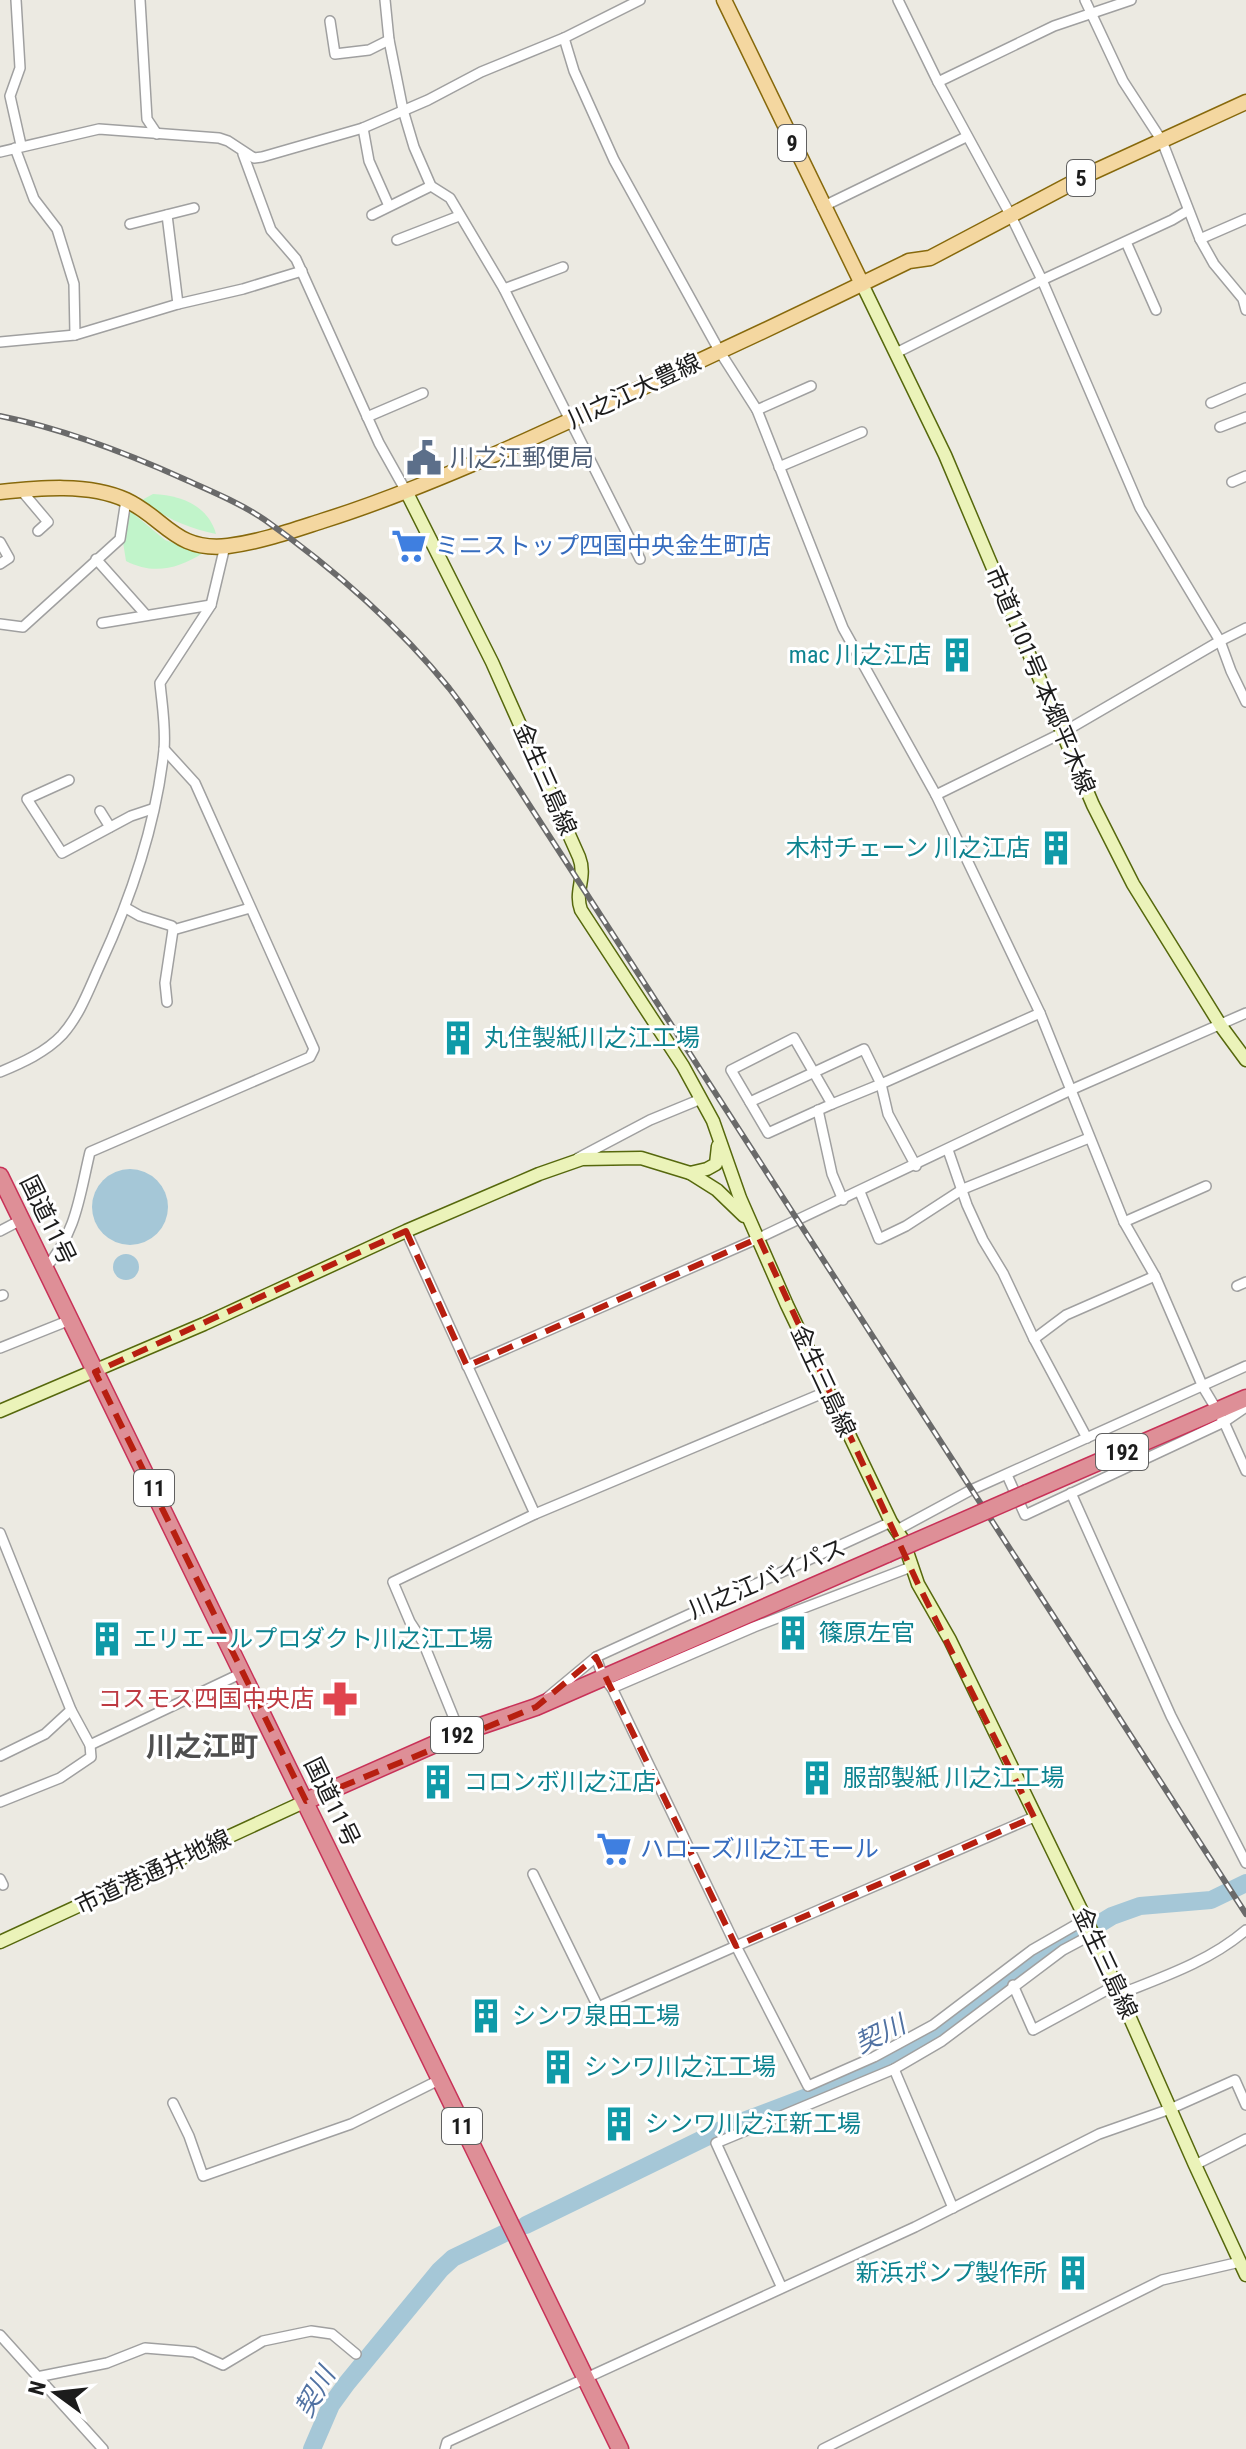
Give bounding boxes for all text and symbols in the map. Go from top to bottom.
road number: 9 [778,125,806,161]
road number: 5 [1067,160,1095,196]
street label: 川之江大豊線 [563,348,705,434]
public building icon: 川之江郵便局 [405,439,443,477]
place label: 川之江郵便局 [450,444,594,472]
supermarket icon: ミニストップ四国中央金生町店 [390,527,428,565]
place label: ミニストップ四国中央金生町店 [435,532,771,560]
street label: 市道1101号 本郷平木線 [979,562,1101,798]
building icon: mac 川之江店 [938,636,976,674]
place label: mac 川之江店 [789,641,931,669]
street label: 金生三島線 [508,718,582,840]
building icon: 木村チェーン 川之江店 [1037,829,1075,867]
place label: 木村チェーン 川之江店 [786,834,1030,862]
building icon: 丸住製紙川之江工場 [439,1019,477,1057]
place label: 丸住製紙川之江工場 [484,1024,700,1052]
street label: 国道11号 [14,1171,82,1269]
street label: 金生三島線 [785,1321,861,1441]
road number: 192 [1096,1434,1148,1470]
road number: 11 [134,1470,174,1506]
street label: 川之江バイパス [684,1533,850,1625]
building icon: 篠原左官 [774,1614,812,1652]
place label: 篠原左官 [819,1619,915,1647]
building icon: エリエールプロダクト川之江工場 [88,1620,126,1658]
place label: エリエールプロダクト川之江工場 [133,1625,493,1653]
pharmacy icon: コスモス四国中央店 [321,1680,359,1718]
place label: コスモス四国中央店 [98,1685,314,1713]
road number: 192 [431,1717,483,1753]
district label: 川之江町 [146,1730,258,1763]
street label: 国道11号 [298,1753,366,1851]
building icon: 服部製紙 川之江工場 [798,1759,836,1797]
building icon: コロンボ川之江店 [419,1763,457,1801]
place label: 服部製紙 川之江工場 [843,1764,1065,1792]
place label: コロンボ川之江店 [464,1768,656,1796]
street label: 市道港通井地線 [71,1824,235,1920]
supermarket icon: ハローズ川之江モール [595,1830,633,1868]
place label: ハローズ川之江モール [640,1835,879,1863]
street label: 金生三島線 [1067,1903,1143,2023]
building icon: シンワ泉田工場 [467,1997,505,2035]
place label: シンワ泉田工場 [512,2002,680,2030]
water label: 契川 [850,2008,913,2059]
building icon: シンワ川之江工場 [539,2048,577,2086]
place label: シンワ川之江工場 [584,2053,776,2081]
building icon: シンワ川之江新工場 [600,2105,638,2143]
road number: 11 [442,2108,482,2144]
place label: シンワ川之江新工場 [645,2110,861,2138]
building icon: 新浜ポンプ製作所 [1054,2254,1092,2292]
place label: 新浜ポンプ製作所 [856,2259,1047,2287]
north arrow [16,2353,96,2433]
water label: 契川 [289,2359,342,2422]
text: N [23,2378,51,2398]

